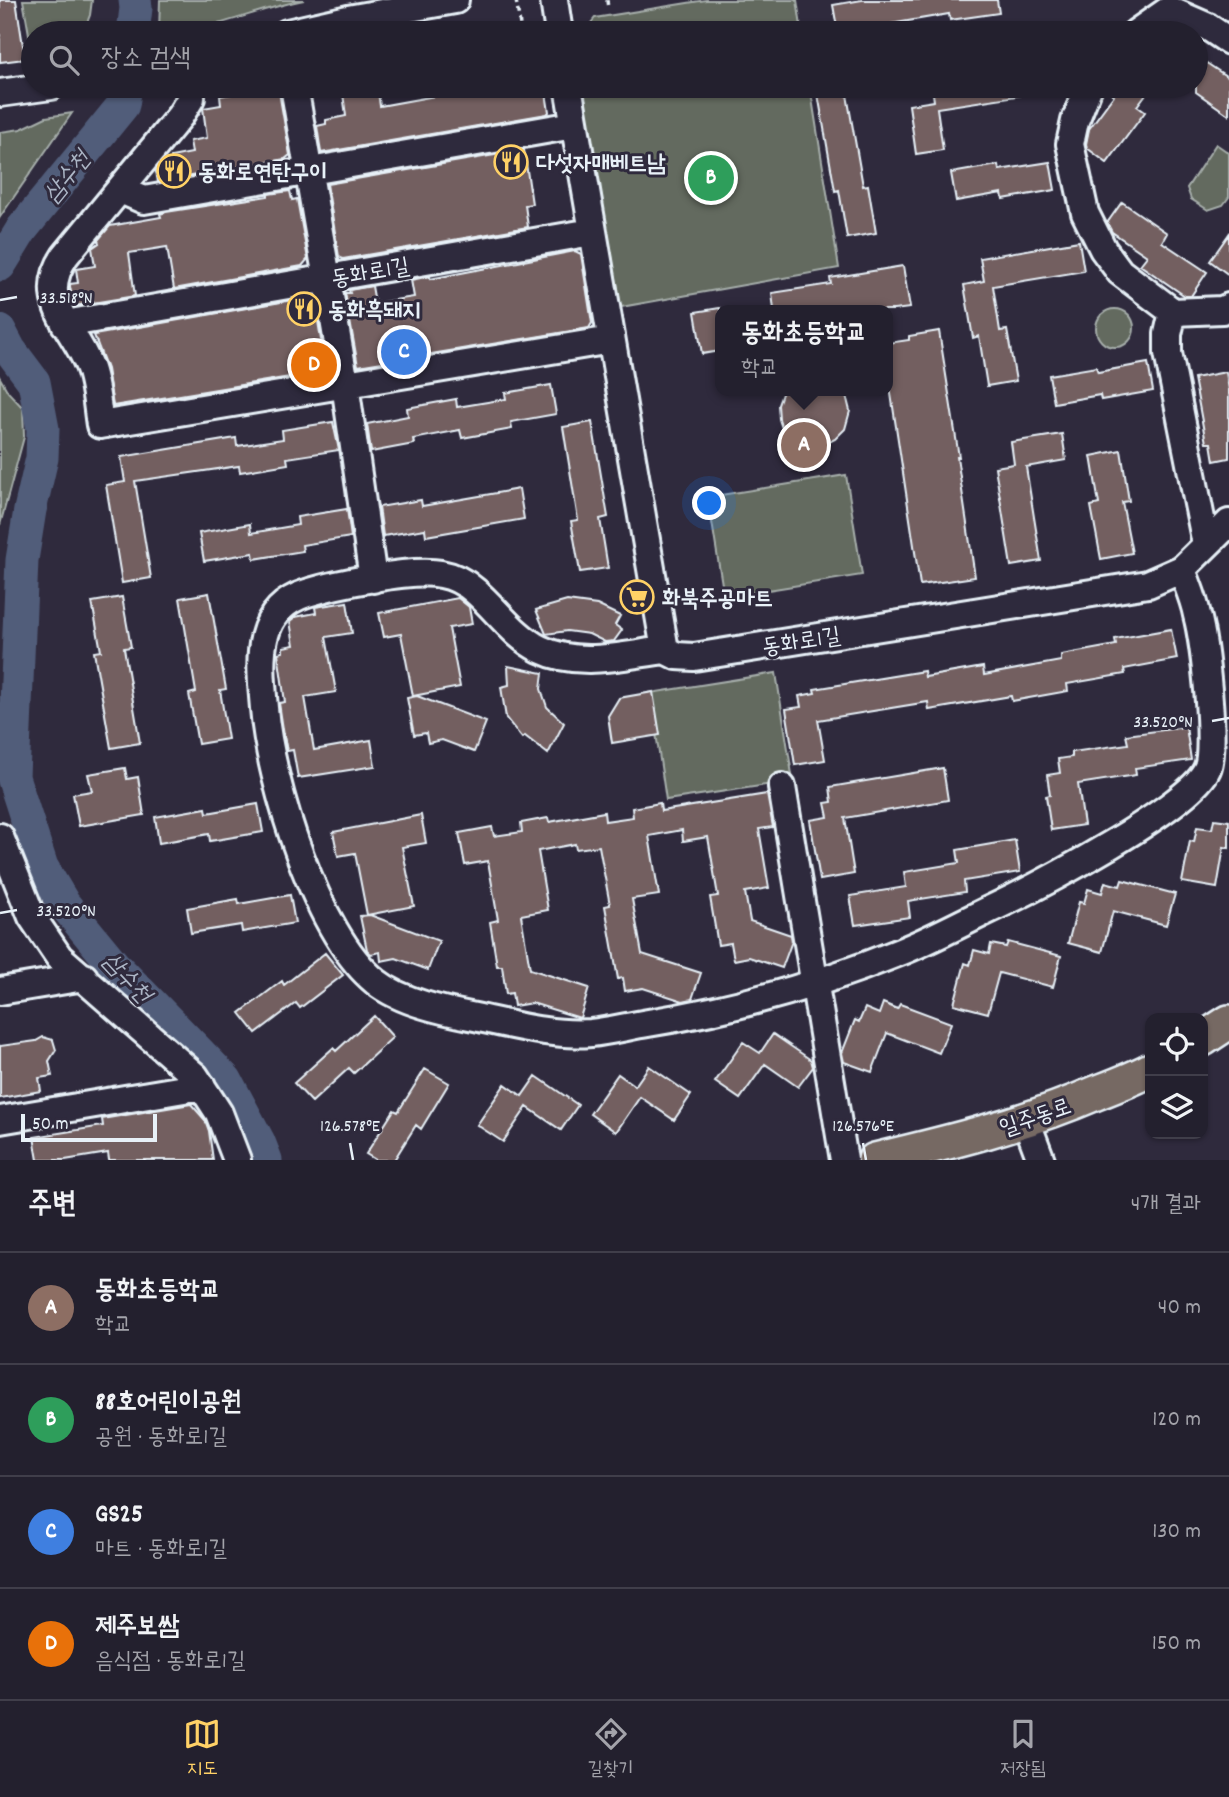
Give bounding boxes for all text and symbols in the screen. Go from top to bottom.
search box [21,21,1208,98]
icon: search [45,41,83,79]
text: 장소 검색 [101,41,191,78]
water label: 삼수천 [37,143,101,211]
restaurant icon: 다섯자매베트남 [492,143,530,181]
place label: 다섯자매베트남 [536,149,666,182]
restaurant icon: 동화로연탄구이 [155,152,193,190]
pin: B [688,152,734,204]
place label: 동화로연탄구이 [198,158,328,191]
street label: 동화로1길 [329,251,412,298]
text: 33.518°N [39,287,93,312]
restaurant icon: 동화흑돼지 [285,290,323,328]
place label: 동화흑돼지 [328,296,421,329]
popup [715,305,893,396]
text: 동화초등학교 [741,316,867,353]
pin: C [381,326,427,378]
pin: D [291,339,337,391]
text: 학교 [741,353,778,386]
pin: A [781,419,827,471]
your location [692,486,726,520]
supermarket icon: 화북주공마트 [618,578,656,616]
place label: 화북주공마트 [662,584,773,617]
street label: 동화로1길 [760,621,843,666]
text: 33.520°N [1133,711,1193,736]
text: 33.520°N [36,900,96,925]
water label: 삼수천 [94,946,160,1014]
map controls [1145,1013,1208,1139]
button: locate [1145,1013,1208,1076]
button: layers [1145,1076,1208,1139]
street label: 일주동로 [996,1092,1077,1147]
scale bar [21,1111,158,1143]
text: 50 m [32,1112,69,1139]
text: 126.578°E [320,1115,380,1140]
text: 126.576°E [832,1115,894,1140]
text: 주변 [28,1185,76,1228]
text: 4개 결과 [1131,1189,1201,1222]
text: 동화초등학교 [95,1273,221,1310]
text: A [45,1292,57,1325]
text: 40 m [1158,1292,1201,1325]
text: 학교 [95,1310,132,1343]
text: 88호어린이공원 [95,1385,241,1422]
text: B [46,1404,56,1437]
text: 120 m [1152,1404,1201,1437]
text: 공원 · 동화로1길 [95,1422,227,1455]
text: GS25 [95,1497,143,1534]
text: C [45,1516,57,1549]
text: 130 m [1152,1516,1201,1549]
text: 마트 · 동화로1길 [95,1534,227,1567]
text: 제주보쌈 [95,1609,179,1646]
text: D [45,1628,57,1661]
text: 150 m [1152,1628,1201,1661]
text: 음식점 · 동화로1길 [95,1646,245,1679]
tab: 지도 [183,1715,221,1784]
tab: 길찾기 [588,1715,633,1784]
tab: 저장됨 [1000,1715,1046,1784]

